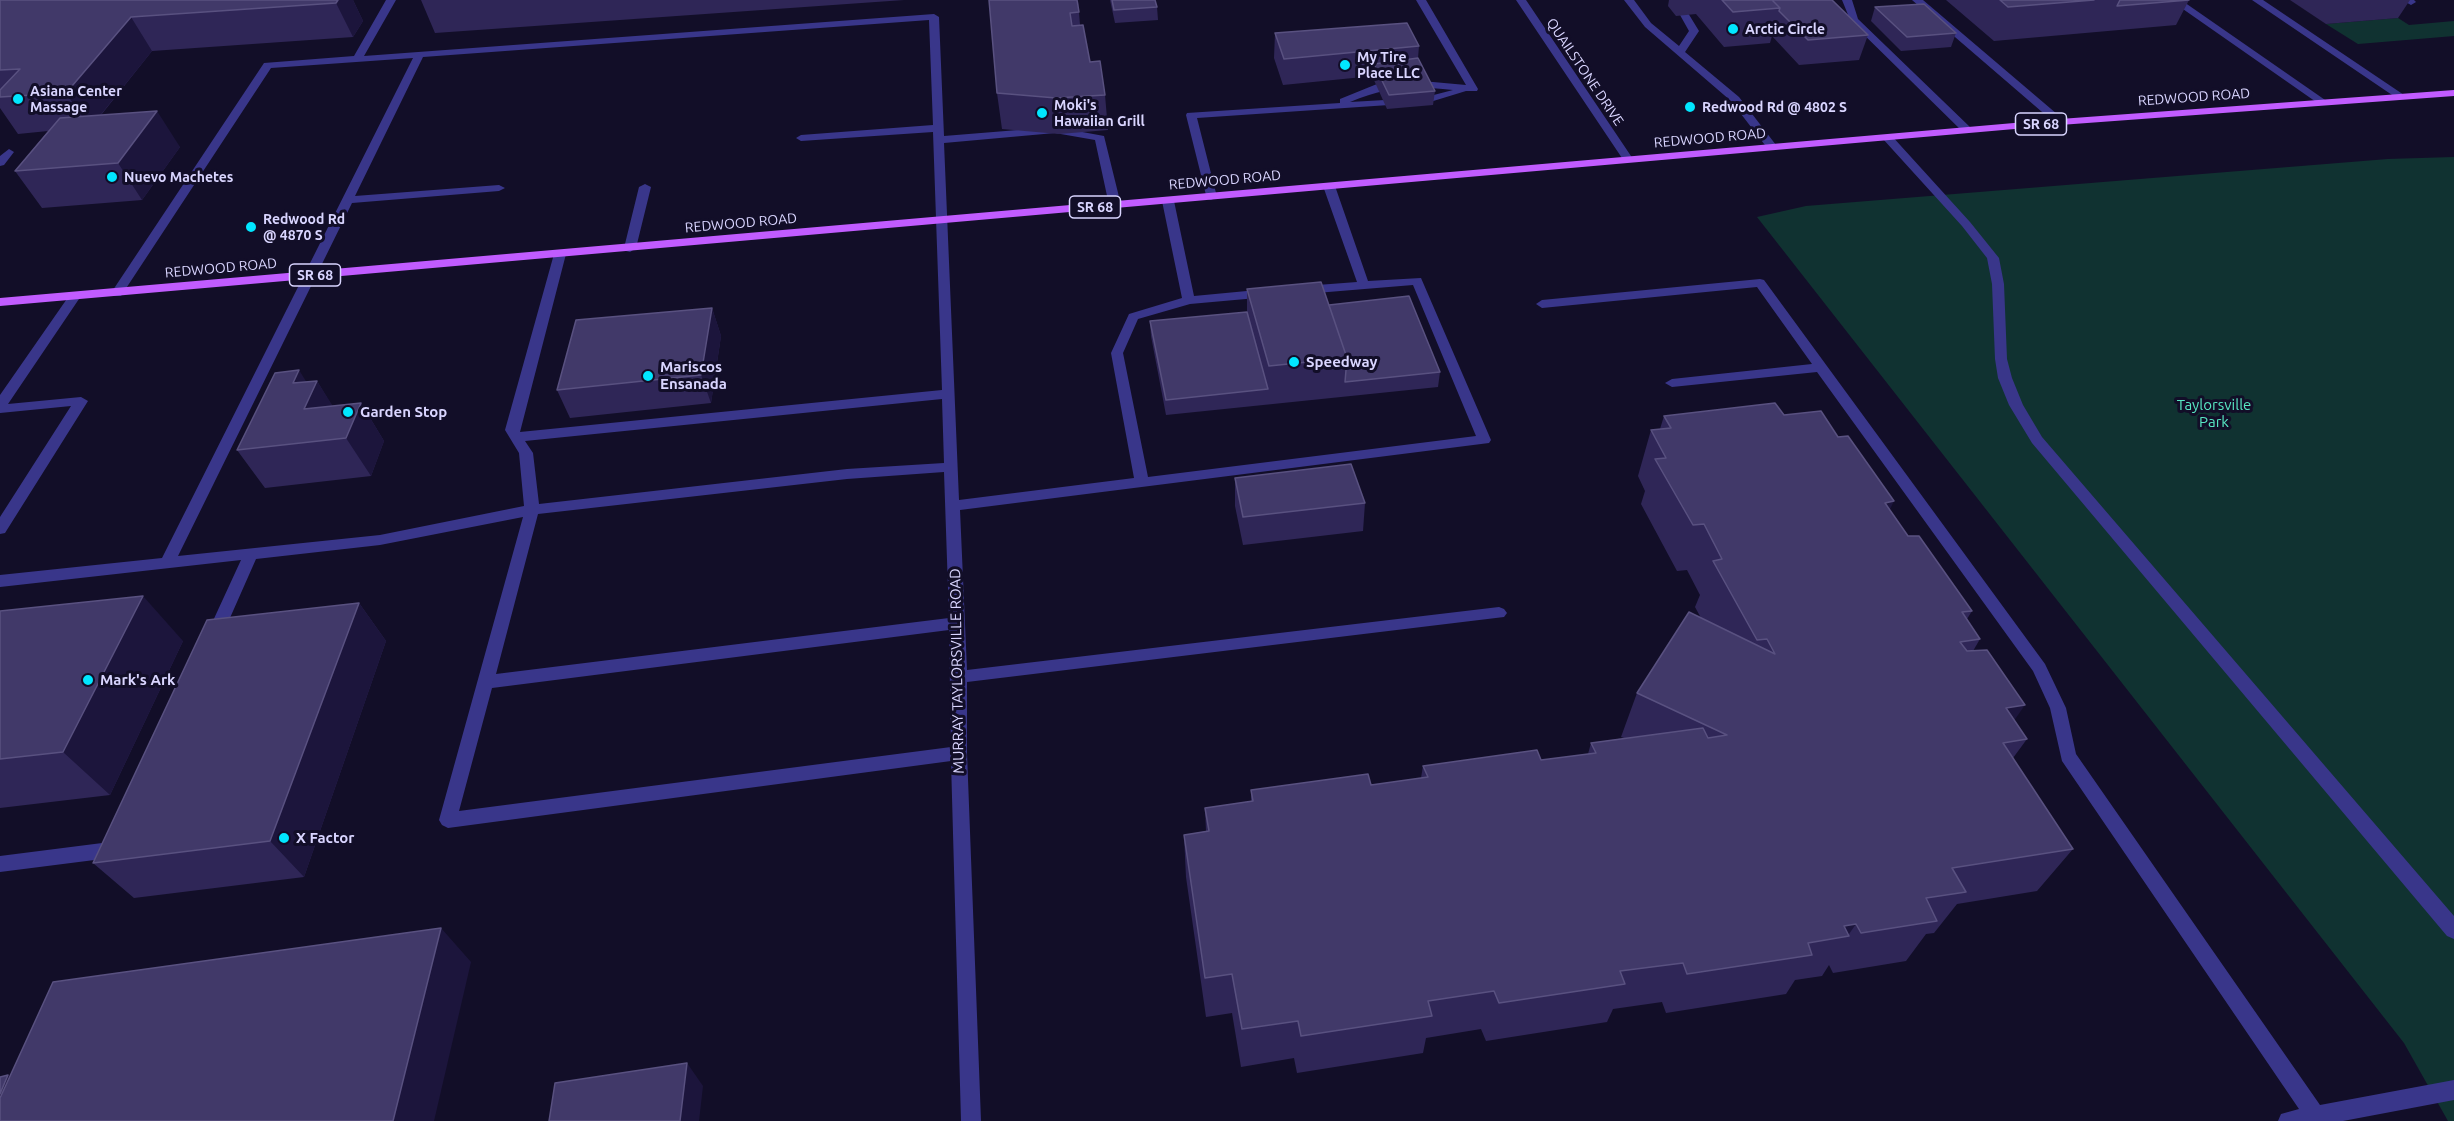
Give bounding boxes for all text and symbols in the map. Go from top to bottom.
street label: QUAILSTONE DRIVE [1543,15,1627,129]
place label: Arctic Circle [1745,21,1825,37]
marker: Arctic Circle [1726,22,1740,36]
place label: My Tire Place LLC [1357,49,1420,82]
marker: My Tire Place LLC [1338,58,1352,72]
place label: Asiana Center Massage [30,83,122,116]
street label: REDWOOD ROAD [2137,85,2251,109]
marker: Asiana Center Massage [11,92,25,106]
place label: Moki's Hawaiian Grill [1054,97,1145,130]
place label: Redwood Rd @ 4802 S [1702,99,1847,115]
marker: Redwood Rd @ 4802 S [1683,100,1697,114]
marker: Moki's Hawaiian Grill [1035,106,1049,120]
road number: SR 68 [2016,113,2066,135]
street label: REDWOOD ROAD [1653,125,1767,151]
street label: REDWOOD ROAD [1168,167,1282,193]
place label: Nuevo Machetes [124,169,233,185]
marker: Nuevo Machetes [105,170,119,184]
road number: SR 68 [1070,196,1120,218]
street label: REDWOOD ROAD [684,210,798,236]
place label: Redwood Rd @ 4870 S [263,211,345,244]
marker: Redwood Rd @ 4870 S [244,220,258,234]
street label: REDWOOD ROAD [164,255,278,281]
road number: SR 68 [290,264,340,286]
place label: Speedway [1306,353,1377,371]
marker: Speedway [1287,355,1301,369]
place label: Mariscos Ensanada [660,358,727,393]
marker: Mariscos Ensanada [641,369,655,383]
park label: Taylorsville Park [2177,396,2251,431]
place label: Garden Stop [360,403,447,421]
marker: Garden Stop [341,405,355,419]
street label: MURRAY TAYLORSVILLE ROAD [946,568,968,774]
place label: Mark's Ark [100,671,176,689]
marker: Mark's Ark [81,673,95,687]
place label: X Factor [296,829,354,847]
marker: X Factor [277,831,291,845]

